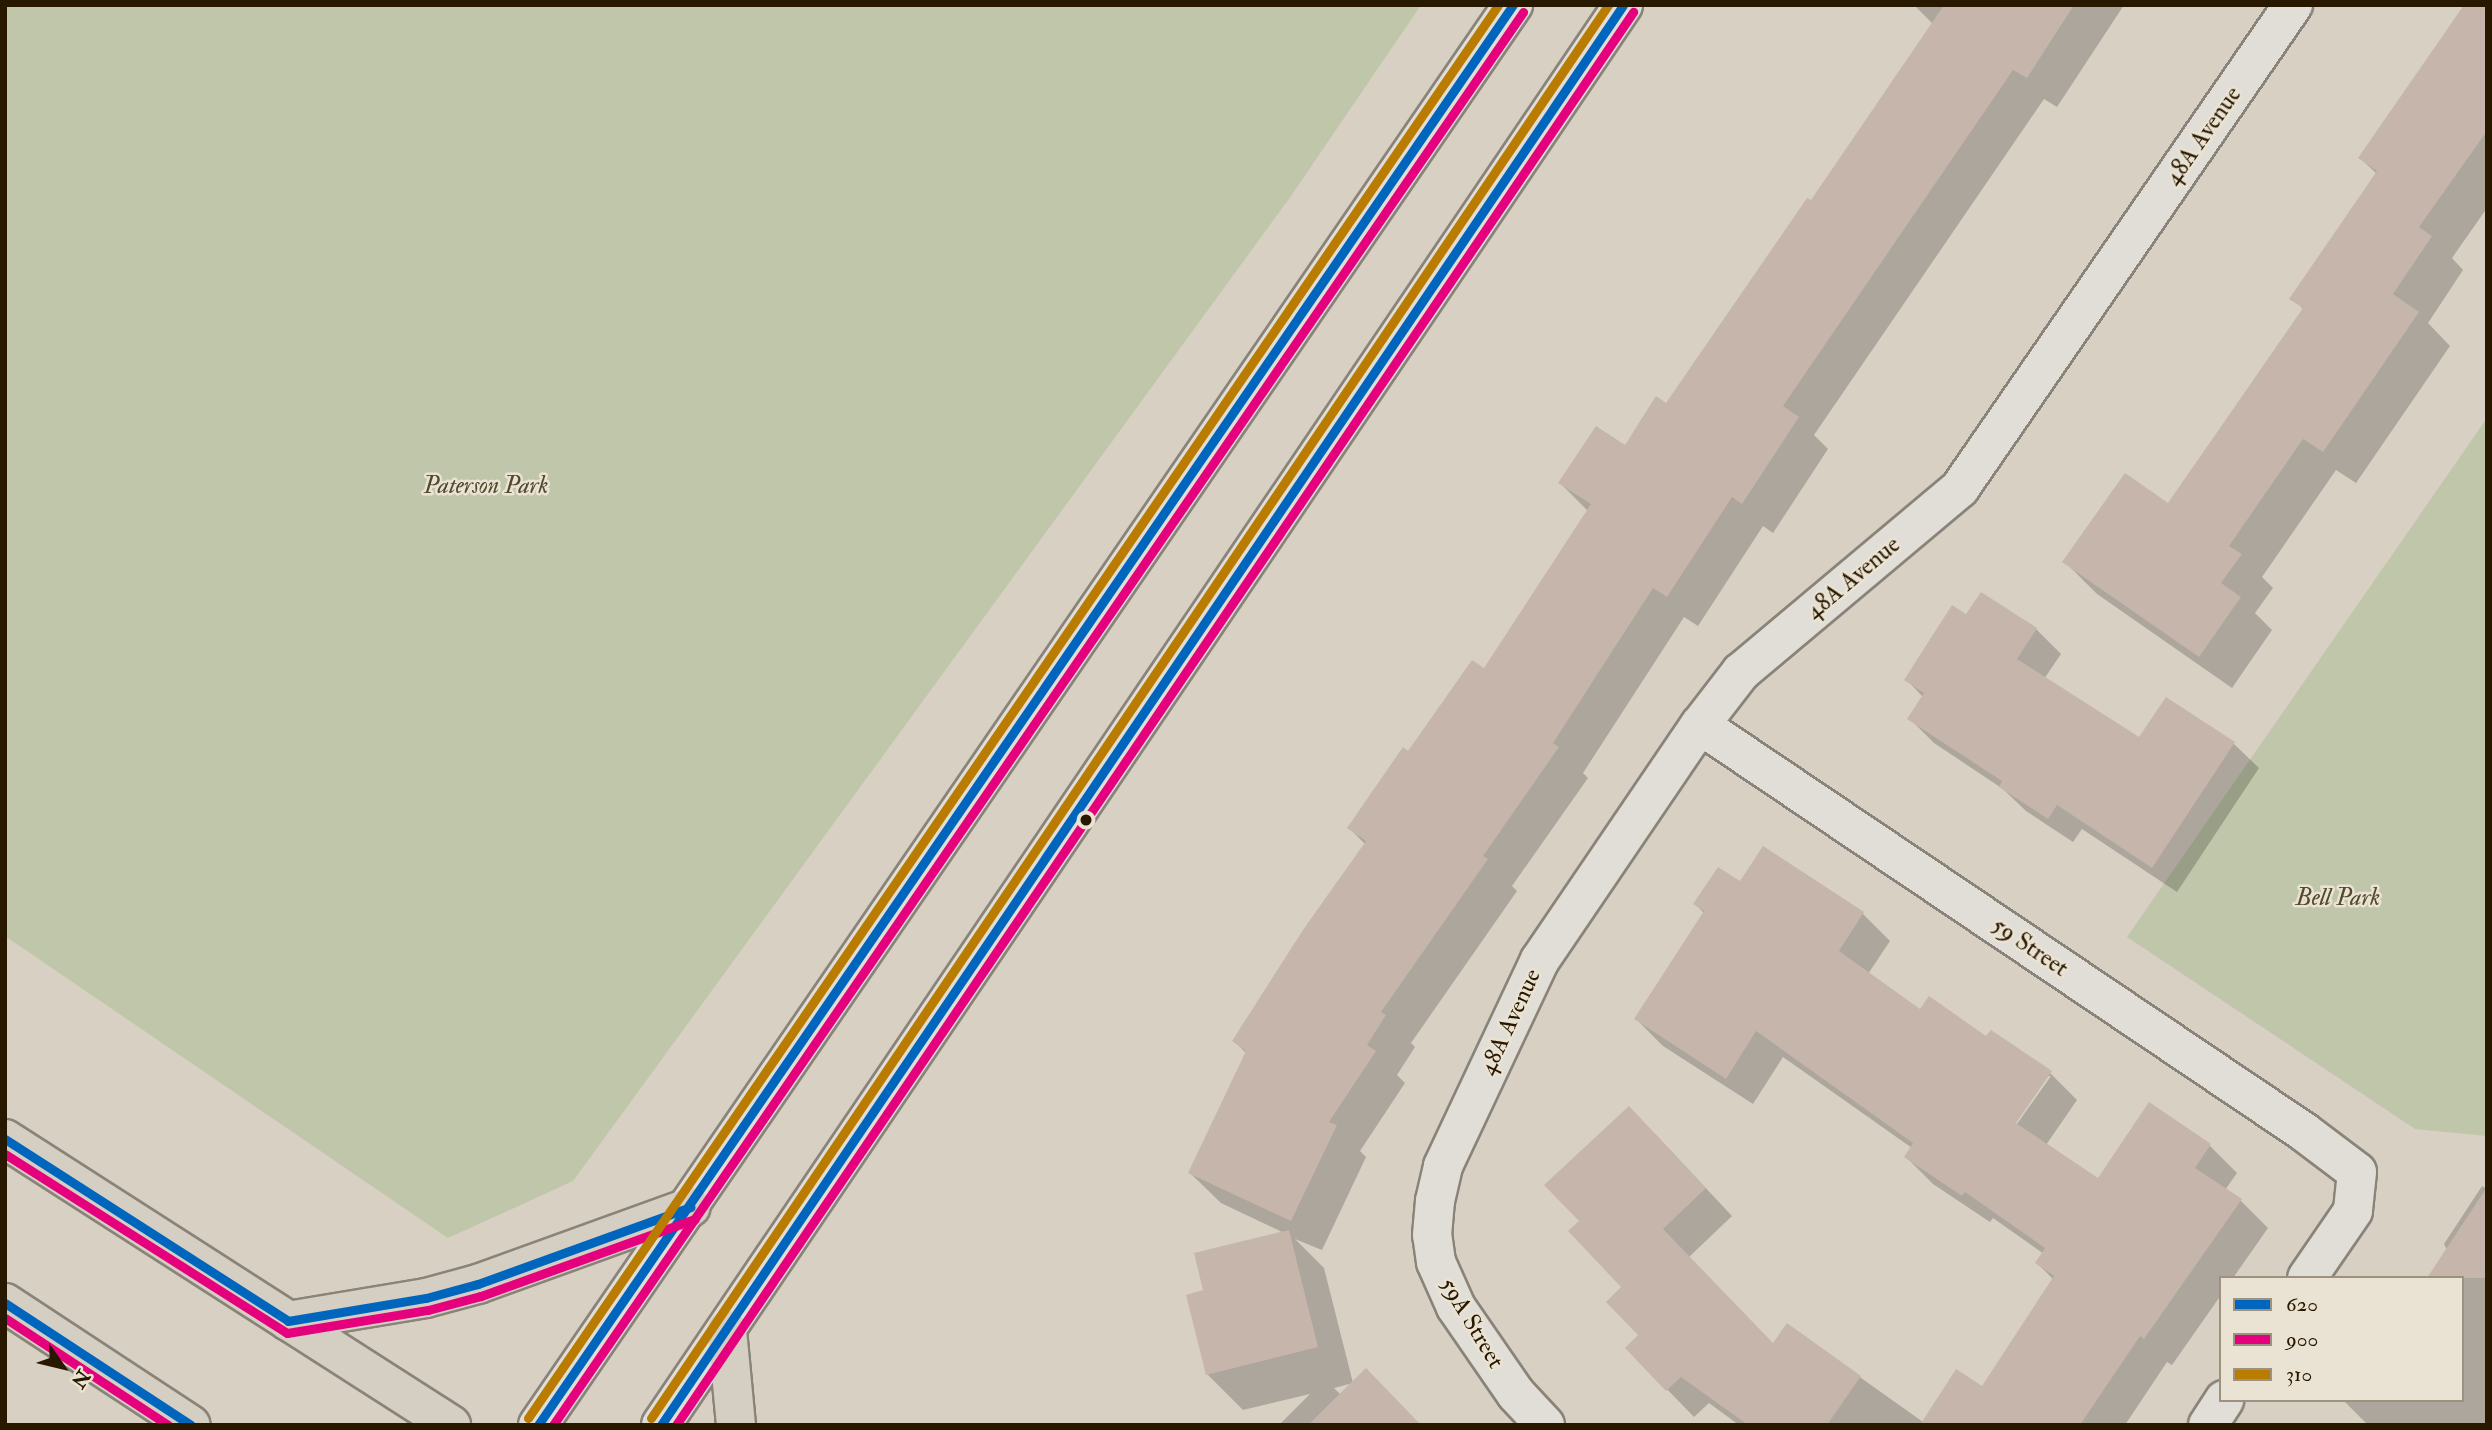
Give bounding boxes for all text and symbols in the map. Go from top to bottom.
street label: 48A Avenue [2159,81,2247,191]
park label: Paterson Park [424,472,548,500]
street label: 48A Avenue [1800,530,1906,626]
unlabelled marker [1079,813,1093,827]
park label: Bell Park [2296,884,2380,912]
street label: 59 Street [1986,911,2074,983]
street label: 48A Avenue [1473,964,1547,1080]
street label: 59A Street [1434,1272,1510,1374]
legend [2219,1276,2464,1402]
text: 620 [2286,1291,2318,1318]
text: 900 [2286,1326,2318,1353]
north arrow [28,1332,98,1402]
text: 310 [2286,1361,2312,1388]
text: N [66,1365,95,1393]

